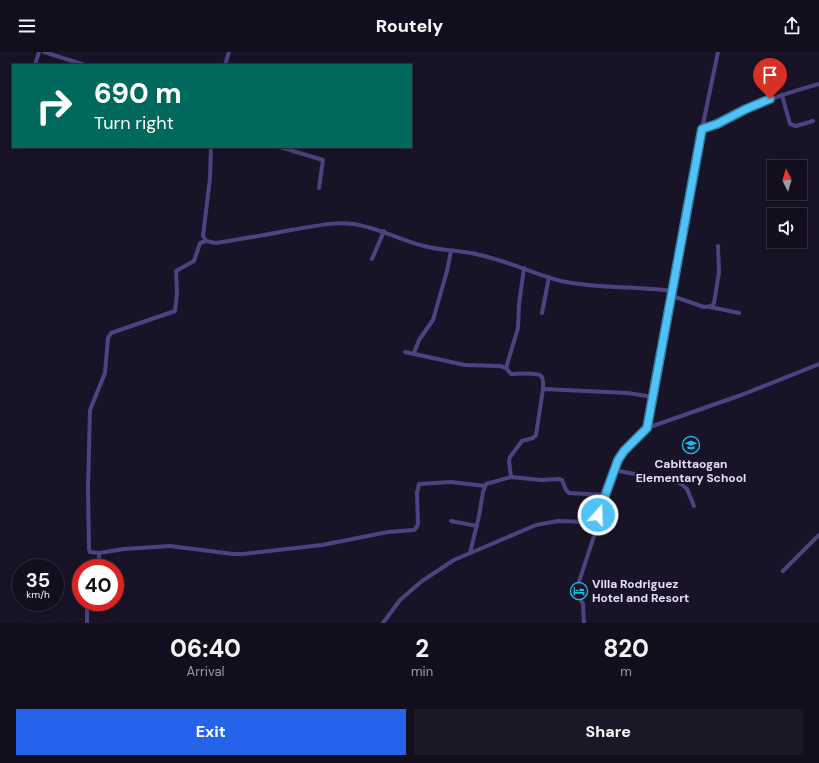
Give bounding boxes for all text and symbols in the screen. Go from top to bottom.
text: Routely [376,14,443,38]
icon: menu [16,15,38,37]
icon: share [781,15,803,37]
pin [753,58,787,99]
icon: arrive [759,64,781,86]
text: 690 m [94,75,182,112]
icon: right [28,80,80,132]
text: Turn right [94,111,174,135]
north arrow [767,160,807,200]
map controls [767,160,807,248]
button: sound [767,208,807,248]
school or university icon: Cabittaogan Elementary School [681,435,701,455]
place label: Cabittaogan Elementary School [636,456,746,486]
position arrow [577,494,619,536]
speed limit sign: 40 [72,559,124,611]
text: 35 [26,567,50,593]
place label: Villa Rodriguez Hotel and Resort [592,576,689,606]
hotel icon: Villa Rodriguez Hotel and Resort [569,581,589,601]
text: km/h [26,588,50,601]
text: 06:40 [170,633,241,664]
text: 2 [415,633,429,664]
text: 820 [603,633,649,664]
text: Arrival [187,663,224,680]
text: min [411,663,433,680]
text: m [620,663,632,680]
button: Exit [16,709,406,755]
button: Share [414,709,803,755]

